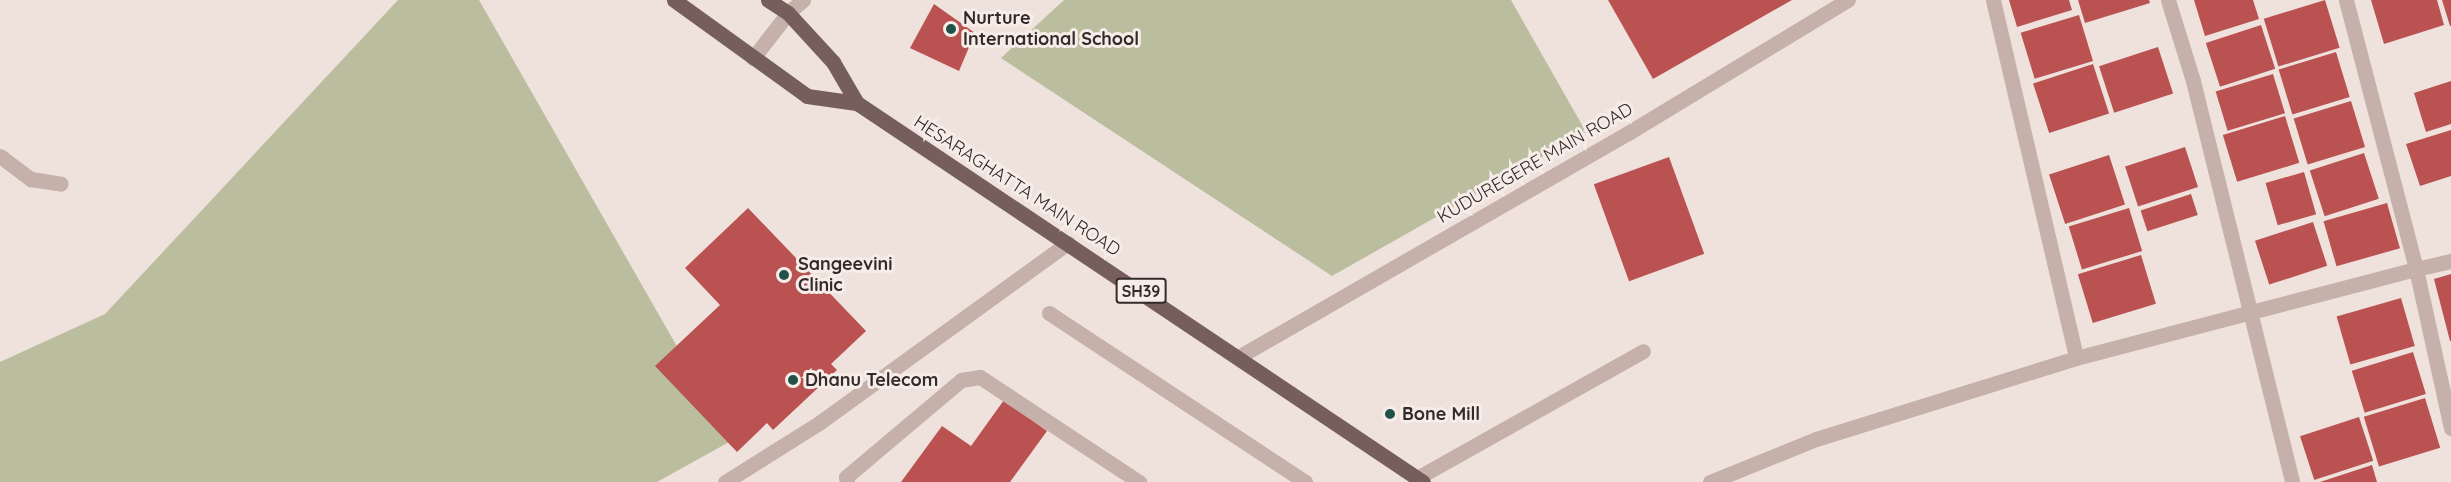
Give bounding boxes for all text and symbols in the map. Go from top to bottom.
place label: Nurture International School [963,8,1139,50]
marker: Nurture International School [944,22,958,36]
street label: KUDUREGERE MAIN ROAD [1434,98,1636,228]
street label: HESARAGHATTA MAIN ROAD [910,111,1124,261]
place label: Sangeevini Clinic [798,254,892,296]
marker: Sangeevini Clinic [775,266,793,284]
road number: SH39 [1116,278,1166,304]
place label: Dhanu Telecom [805,369,938,391]
marker: Dhanu Telecom [786,373,800,387]
place label: Bone Mill [1402,403,1480,425]
marker: Bone Mill [1383,407,1397,421]

